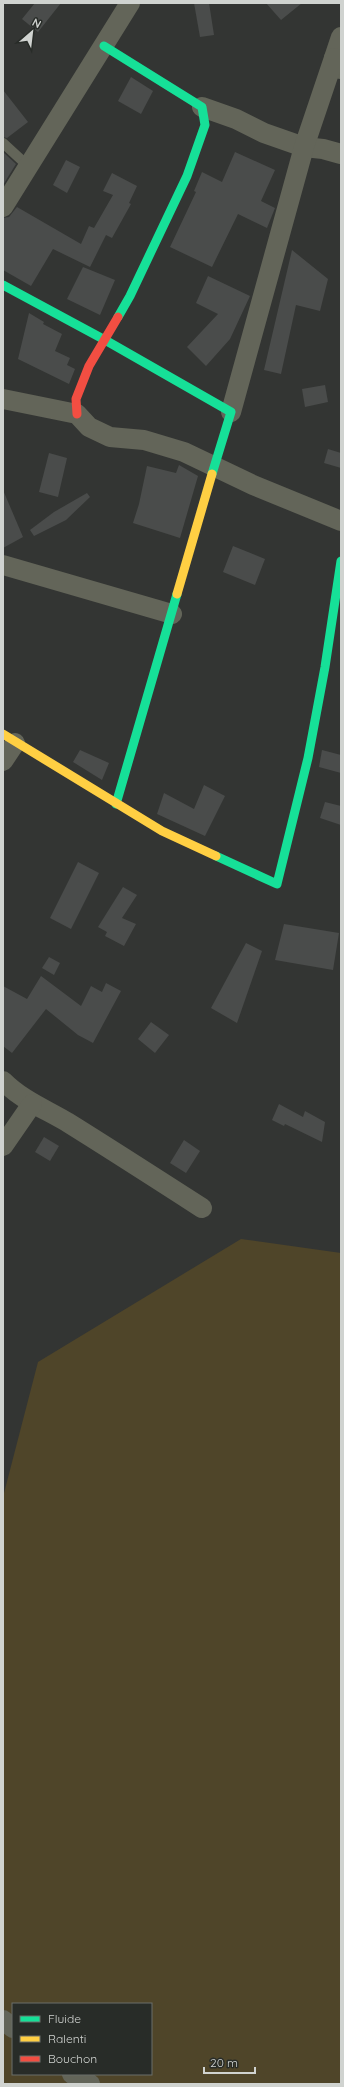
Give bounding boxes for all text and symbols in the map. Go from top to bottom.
north arrow [12,12,52,52]
text: N [30,15,44,31]
legend [12,2003,152,2075]
text: Fluide [48,2011,81,2026]
text: Ralenti [48,2031,86,2046]
scale bar [204,2049,255,2075]
text: Bouchon [48,2051,97,2066]
text: 20 m [210,2055,238,2070]

